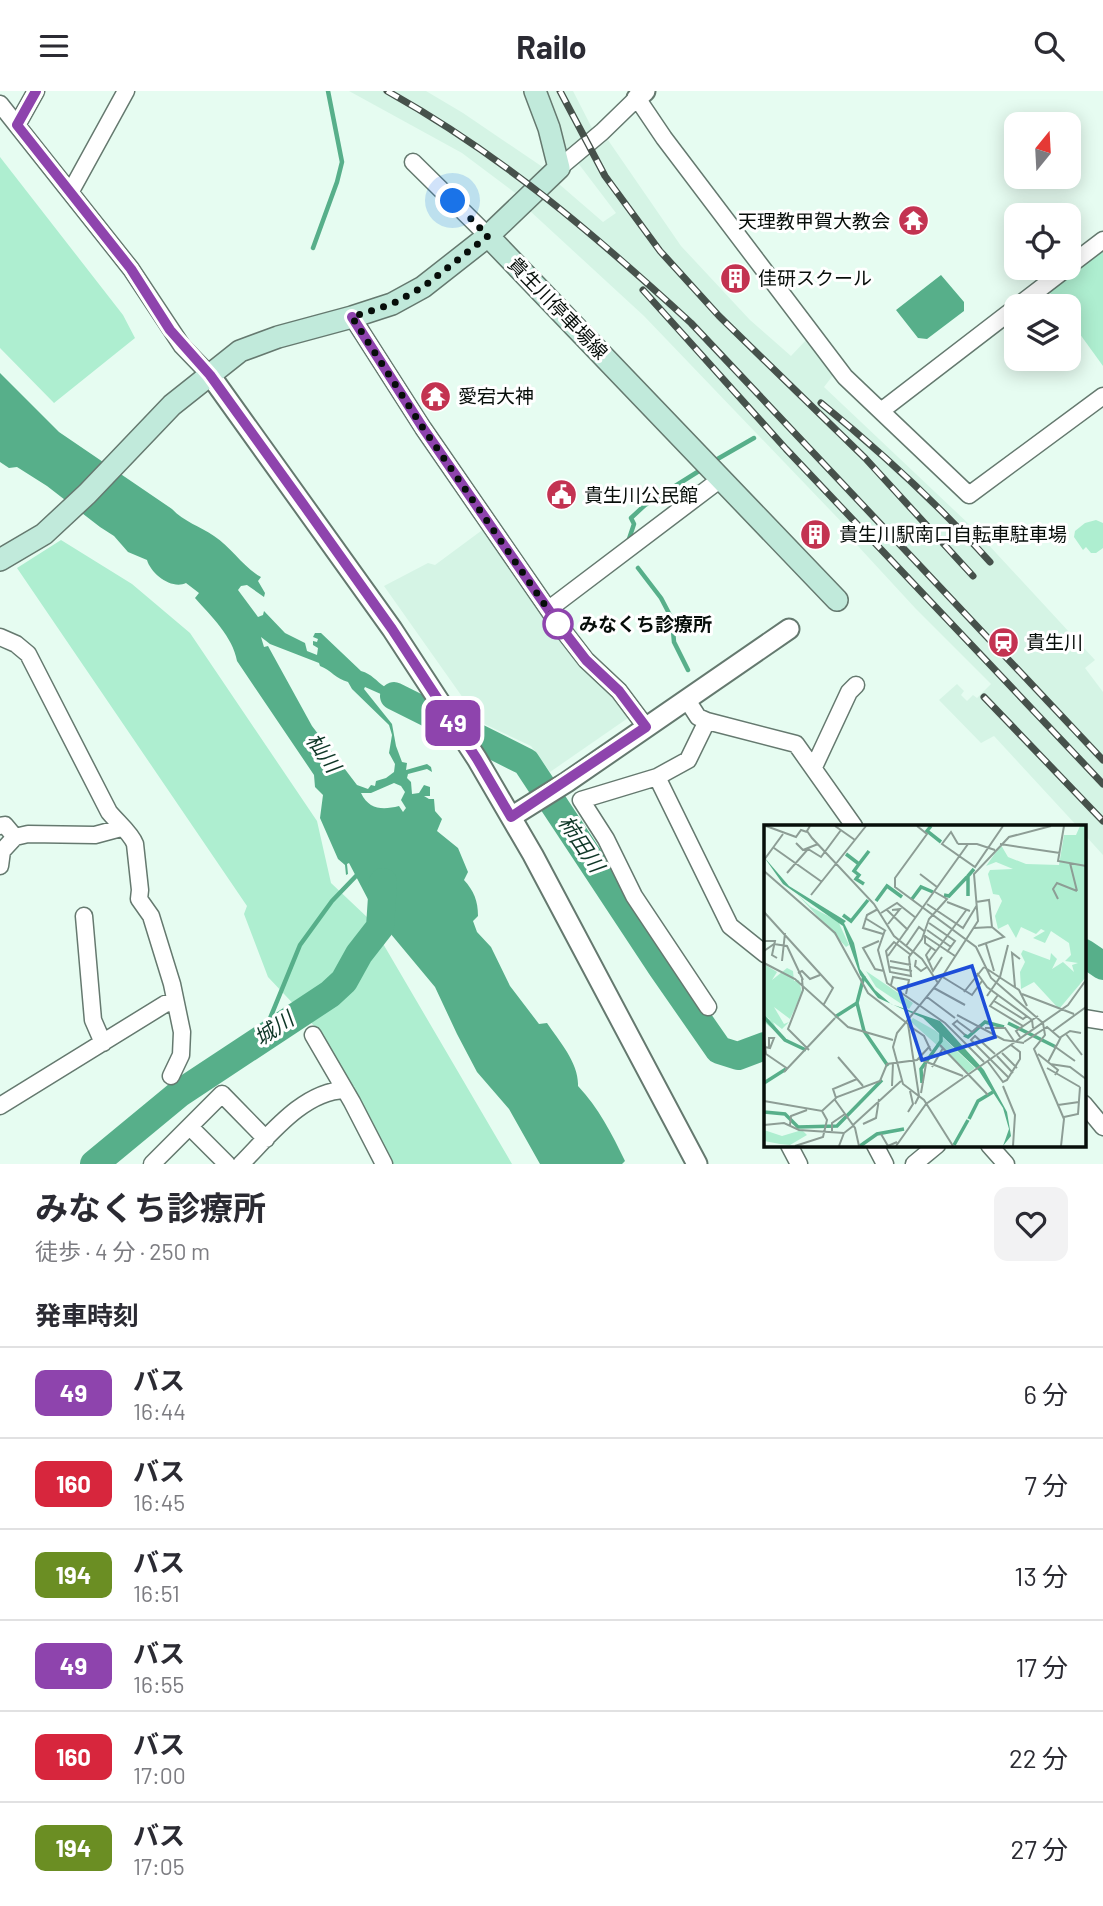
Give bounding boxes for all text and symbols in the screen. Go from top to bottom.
icon: menu [35,27,73,65]
text: Railo [516,27,587,65]
icon: search [1030,27,1068,65]
north arrow [1004,112,1082,189]
map controls [1004,112,1081,371]
your location [435,183,470,218]
button: locate [1004,203,1081,280]
temple icon: 天理教甲賀大教会 [896,204,930,238]
place label: 天理教甲賀大教会 [738,209,890,232]
street label: 貴生川停車場線 [504,252,613,363]
building icon: 佳研スクール [718,261,752,295]
place label: 佳研スクール [758,266,872,289]
button: layers [1004,294,1081,371]
temple icon: 愛宕大神 [418,379,452,413]
place label: 愛宕大神 [458,384,534,407]
public building icon: 貴生川公民館 [544,478,578,512]
place label: 貴生川公民館 [584,483,698,506]
building icon: 貴生川駅南口自転車駐車場 [799,517,833,551]
place label: 貴生川駅南口自転車駐車場 [839,522,1067,545]
marker: みなくち診療所 [543,609,573,639]
place label: みなくち診療所 [579,612,712,635]
station icon: 貴生川 [986,625,1020,659]
place label: 貴生川 [1026,630,1083,653]
line badge: 49 [421,700,484,746]
text: 49 [439,708,467,737]
water label: 杣川 [302,728,348,778]
water label: 柿田川 [554,810,611,878]
inset map [764,825,1086,1147]
water label: 城川 [249,1005,299,1050]
text: みなくち診療所 [35,1187,266,1227]
button: heart [994,1187,1068,1261]
text: 徒歩 · 4 分 · 250 m [35,1237,210,1265]
text: 発車時刻 [35,1299,139,1330]
text: バス [133,1364,185,1395]
text: 49 [60,1378,87,1407]
text: 6 分 [1023,1378,1068,1409]
text: 16:44 [133,1397,186,1425]
text: バス [133,1455,185,1486]
text: 160 [56,1469,91,1498]
text: 7 分 [1025,1469,1068,1500]
text: 16:45 [133,1488,185,1516]
text: バス [133,1546,185,1577]
text: 194 [56,1560,91,1589]
text: 13 分 [1014,1560,1068,1591]
text: 16:51 [133,1579,180,1607]
text: バス [133,1637,185,1668]
text: 49 [60,1651,87,1680]
text: 17 分 [1015,1651,1068,1682]
text: 16:55 [133,1670,184,1698]
text: バス [133,1728,185,1759]
text: 160 [56,1742,91,1771]
text: 22 分 [1009,1742,1068,1773]
text: 17:00 [133,1761,186,1789]
text: バス [133,1819,185,1850]
text: 194 [56,1833,91,1862]
text: 27 分 [1011,1833,1068,1864]
text: 17:05 [133,1852,185,1880]

